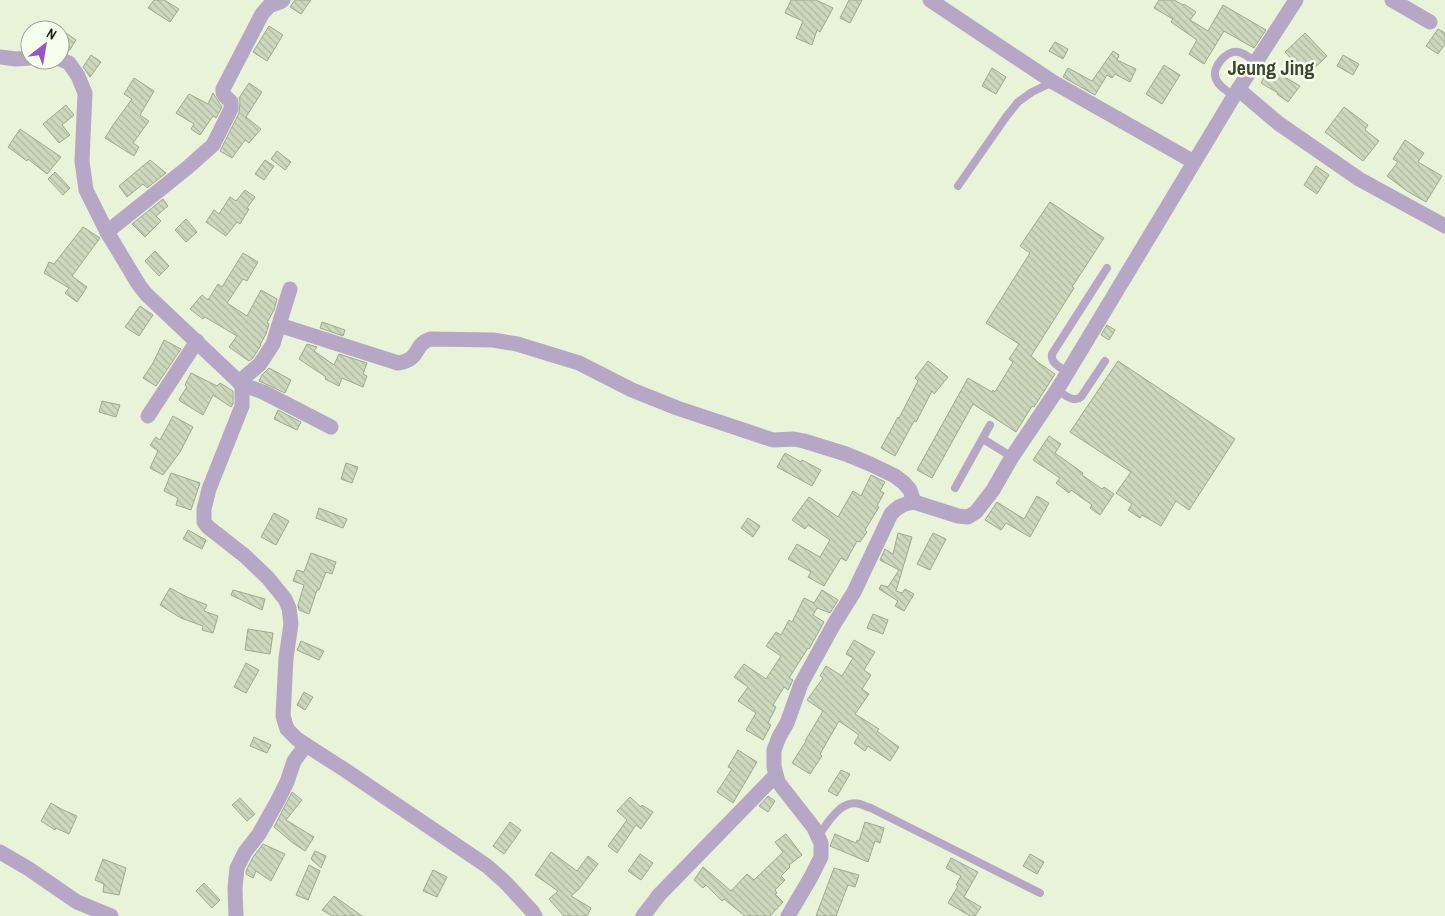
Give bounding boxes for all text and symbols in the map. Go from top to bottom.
north arrow [20,20,70,70]
text: N [44,24,60,44]
district label: Jeung Jing [1228,54,1314,81]

